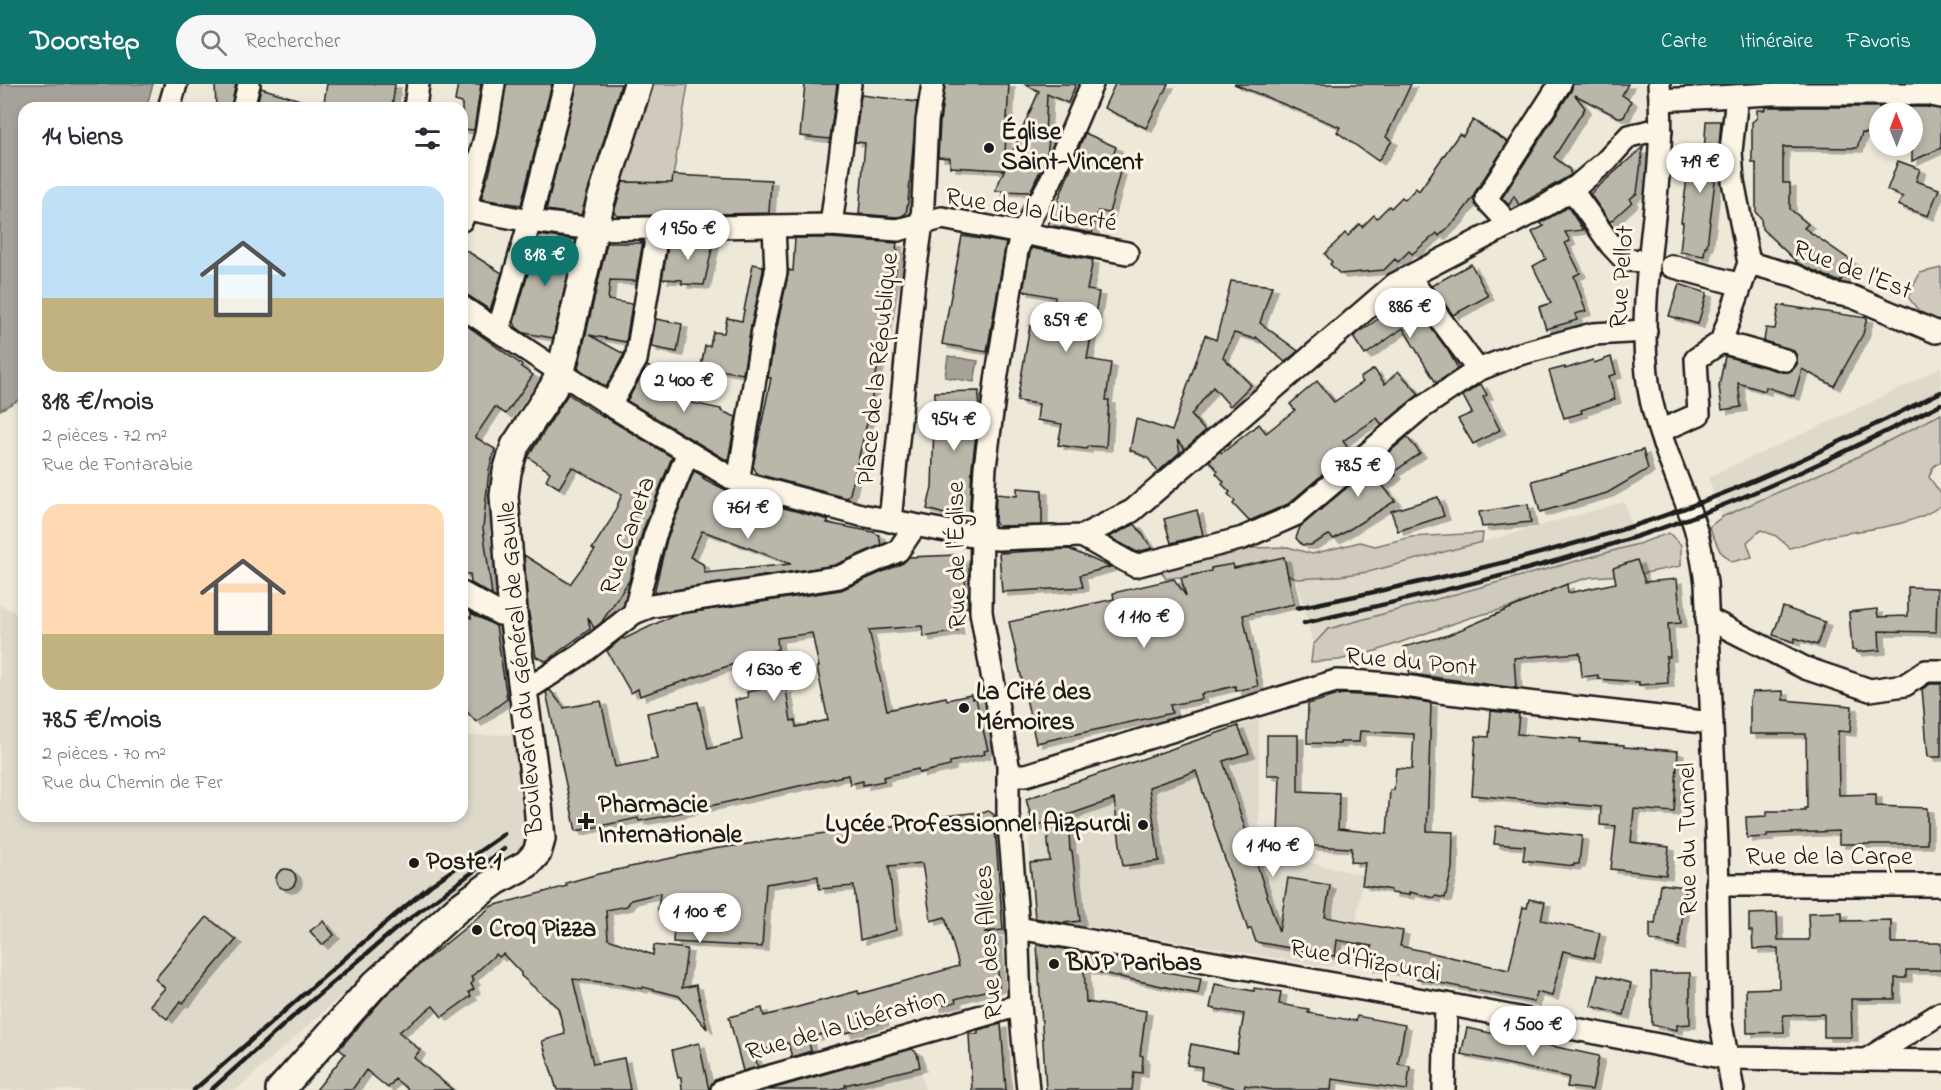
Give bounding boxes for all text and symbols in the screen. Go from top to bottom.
search box [176,15,596,69]
text: Doorstep [30,22,140,63]
icon: search [197,26,230,59]
text: Rechercher [245,26,341,58]
text: Carte [1661,27,1707,57]
text: Itinéraire [1740,27,1813,57]
text: Favoris [1846,27,1911,57]
north arrow [1869,102,1923,156]
map controls [1869,102,1923,156]
place label: Église Saint-Vincent [1001,114,1144,182]
text: 14 biens [42,119,124,157]
icon: filters [411,122,444,155]
marker: Église Saint-Vincent [982,141,996,155]
pin: 719 € [1658,143,1742,194]
text: 719 € [1680,148,1720,177]
street label: Rue de la Liberté [943,179,1120,243]
pin: 1 950 € [633,210,743,261]
text: 1 950 € [660,215,716,244]
street label: Rue Pellot [1600,224,1646,330]
icon: home [189,225,297,333]
street label: Rue de l'Est [1787,231,1917,311]
pin: 818 € [503,236,587,287]
text: 818 € [525,241,565,270]
street label: Place de la République [848,251,910,487]
pin: 886 € [1368,288,1452,339]
text: 886 € [1389,293,1431,322]
pin: 859 € [1024,302,1108,353]
text: 859 € [1044,307,1088,336]
pin: 2 400 € [629,362,739,413]
text: 2 400 € [654,367,714,396]
text: 818 €/mois [42,384,154,422]
pin: 954 € [912,401,996,452]
text: 954 € [932,406,976,435]
text: 2 pièces · 72 m² [42,422,167,451]
pin: 785 € [1316,447,1400,498]
text: Rue de Fontarabie [42,451,193,480]
text: 785 € [1335,452,1381,481]
street label: Rue Caneta [591,472,667,600]
street label: Rue de l'Église [938,481,978,629]
pin: 761 € [706,489,790,540]
text: 761 € [727,494,769,523]
street label: Boulevard du Général de Gaulle [488,499,556,837]
icon: home [189,543,297,651]
pin: 1 110 € [1089,598,1199,649]
text: 1 110 € [1118,603,1170,632]
street label: Rue du Pont [1344,638,1479,688]
pin: 1 630 € [719,651,829,702]
text: 1 630 € [746,656,802,685]
place label: La Cité des Mémoires [976,674,1092,742]
marker: La Cité des Mémoires [957,701,971,715]
text: 785 €/mois [42,702,162,740]
text: 2 pièces · 70 m² [42,740,166,769]
street label: Rue du Tunnel [1669,762,1709,916]
text: Rue du Chemin de Fer [42,769,223,798]
place label: Pharmacie Internationale [598,787,743,855]
place label: Lycée Professionnel Aizpurdi [825,806,1131,844]
marker: Pharmacie Internationale [579,814,593,828]
marker: Lycée Professionnel Aizpurdi [1136,818,1150,832]
pin: 1 140 € [1218,827,1328,878]
text: 1 140 € [1246,832,1300,861]
street label: Rue de la Carpe [1745,839,1913,877]
place label: Poste 1 [426,844,502,882]
marker: Poste 1 [407,856,421,870]
street label: Rue des Allées [966,864,1014,1020]
pin: 1 100 € [645,893,755,944]
text: 1 100 € [673,898,727,927]
place label: Croq Pizza [489,911,596,949]
marker: Croq Pizza [470,923,484,937]
street label: Rue d'Aïzpurdi [1287,930,1443,994]
place label: BNP Paribas [1065,945,1202,983]
marker: BNP Paribas [1047,957,1061,971]
street label: Rue de la Libération [741,979,951,1073]
pin: 1 500 € [1478,1006,1588,1057]
text: 1 500 € [1503,1011,1563,1040]

